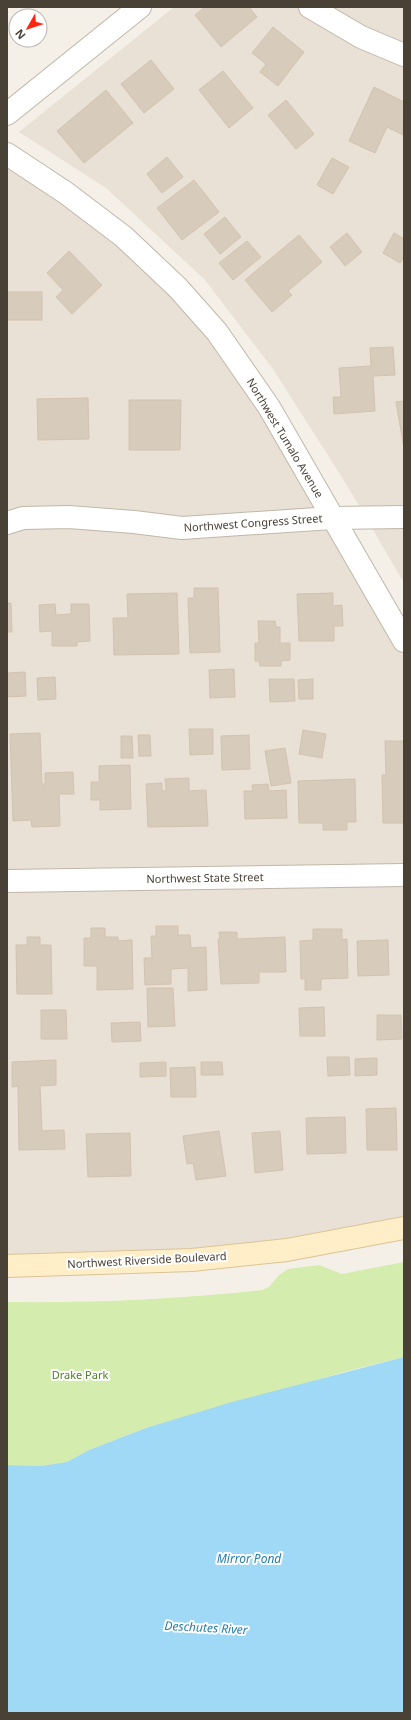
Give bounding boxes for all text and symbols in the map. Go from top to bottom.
north arrow [8,8,48,48]
text: N [11,26,28,43]
street label: Northwest Tumalo Avenue [244,375,327,500]
street label: Northwest Congress Street [183,510,323,535]
street label: Northwest State Street [146,869,264,886]
street label: Northwest Riverside Boulevard [67,1248,227,1271]
park label: Drake Park [52,1367,108,1382]
water label: Mirror Pond [217,1550,282,1567]
water label: Deschutes River [164,1617,249,1638]

